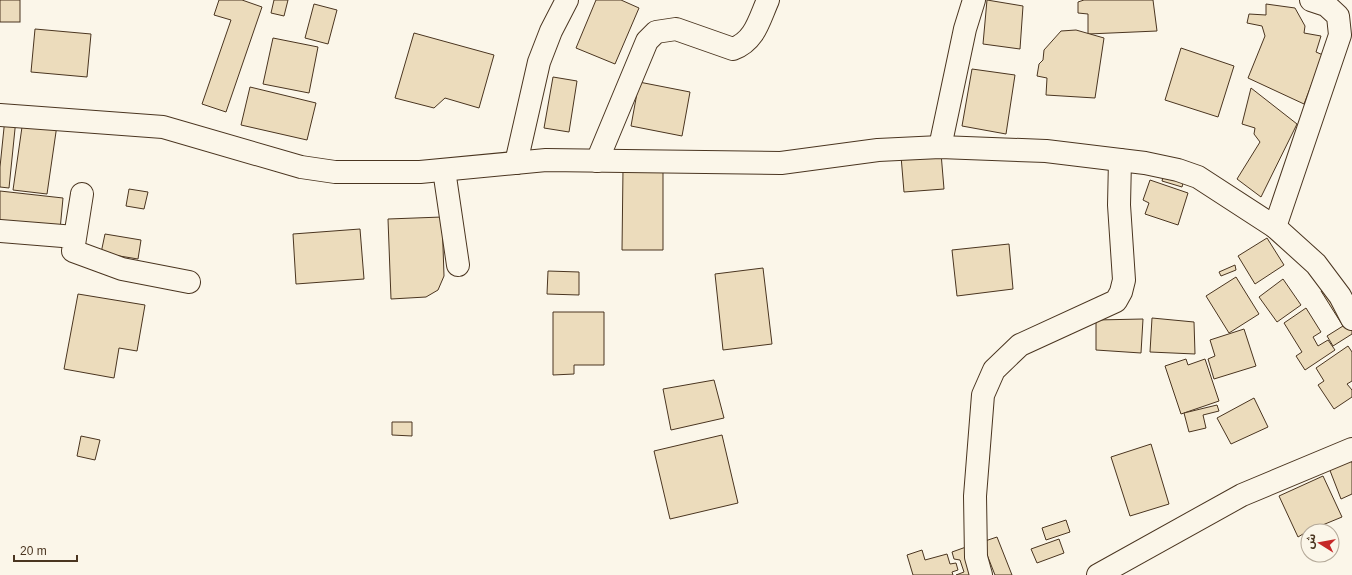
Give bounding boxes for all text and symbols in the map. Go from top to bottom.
north arrow [1300,523,1340,563]
text: ش [1303,533,1318,550]
scale bar [14,537,77,563]
text: 20 m [20,544,47,558]

